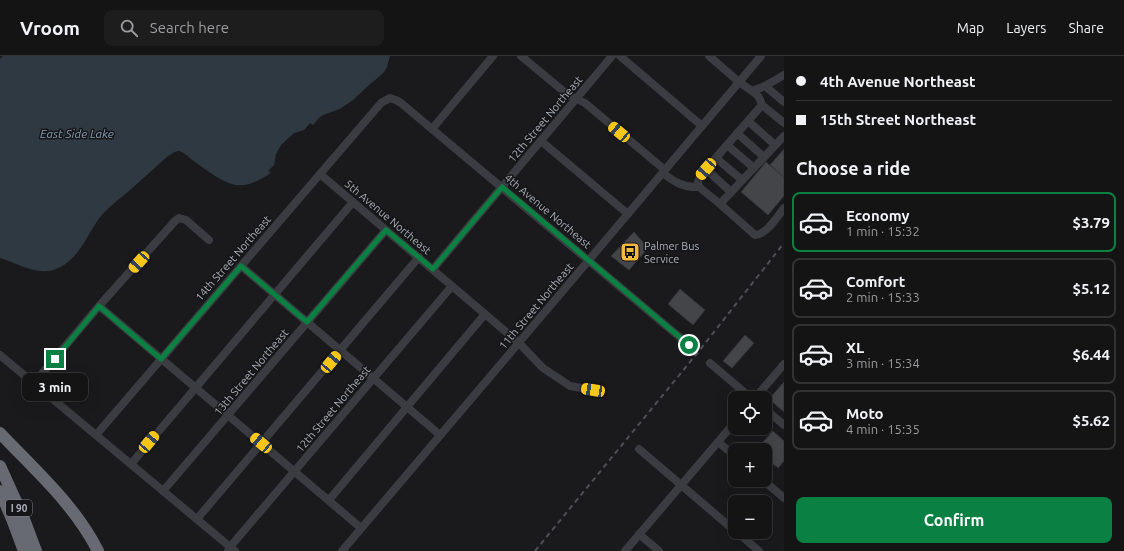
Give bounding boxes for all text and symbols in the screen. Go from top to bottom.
search box [104,10,384,46]
text: Vroom [20,17,80,39]
icon: search [118,17,140,39]
text: Search here [150,19,229,36]
text: Map [957,20,984,36]
text: Layers [1006,20,1046,36]
text: Share [1068,20,1104,36]
street label: 12th Street Northeast [505,73,585,164]
text: 4th Avenue Northeast [820,73,976,90]
text: 15th Street Northeast [820,111,976,128]
car [606,120,632,144]
water label: East Side Lake [40,127,114,140]
car [694,156,718,182]
text: Choose a ride [796,158,910,178]
street label: 4th Avenue Northeast [502,171,594,251]
street label: 5th Avenue Northeast [342,177,434,257]
icon: car [798,204,834,240]
text: Economy [846,207,910,224]
street label: 14th Street Northeast [193,213,274,303]
text: $3.79 [1072,214,1110,231]
text: 1 min · 15:32 [846,224,920,238]
place label: Palmer Bus Service [644,240,700,265]
bus stop icon: Palmer Bus Service [619,241,641,263]
car [127,249,151,275]
street label: 11th Street Northeast [496,260,576,351]
icon: car [798,270,834,306]
text: Comfort [846,273,905,290]
text: $5.12 [1072,280,1110,297]
text: 2 min · 15:33 [846,290,920,304]
street label: 13th Street Northeast [211,326,291,417]
route start [680,336,698,354]
icon: car [798,336,834,372]
text: XL [846,339,864,356]
text: $6.44 [1072,346,1110,363]
car [319,349,343,375]
route end [46,350,64,368]
text: 3 min · 15:34 [846,356,920,370]
street label: 12th Street Northeast [293,363,373,454]
callout: 3 min [22,373,88,401]
text: 3 min [39,380,71,394]
car [580,382,606,398]
map controls [728,391,772,539]
button: locate [728,391,772,435]
icon: car [798,402,834,438]
text: Moto [846,405,884,422]
text: $5.62 [1072,412,1110,429]
text: 4 min · 15:35 [846,422,920,436]
car [137,429,161,455]
car [248,431,274,455]
button: + [728,443,772,487]
button: − [728,495,772,539]
button: Confirm [796,497,1112,543]
road number: I 90 [6,500,32,516]

